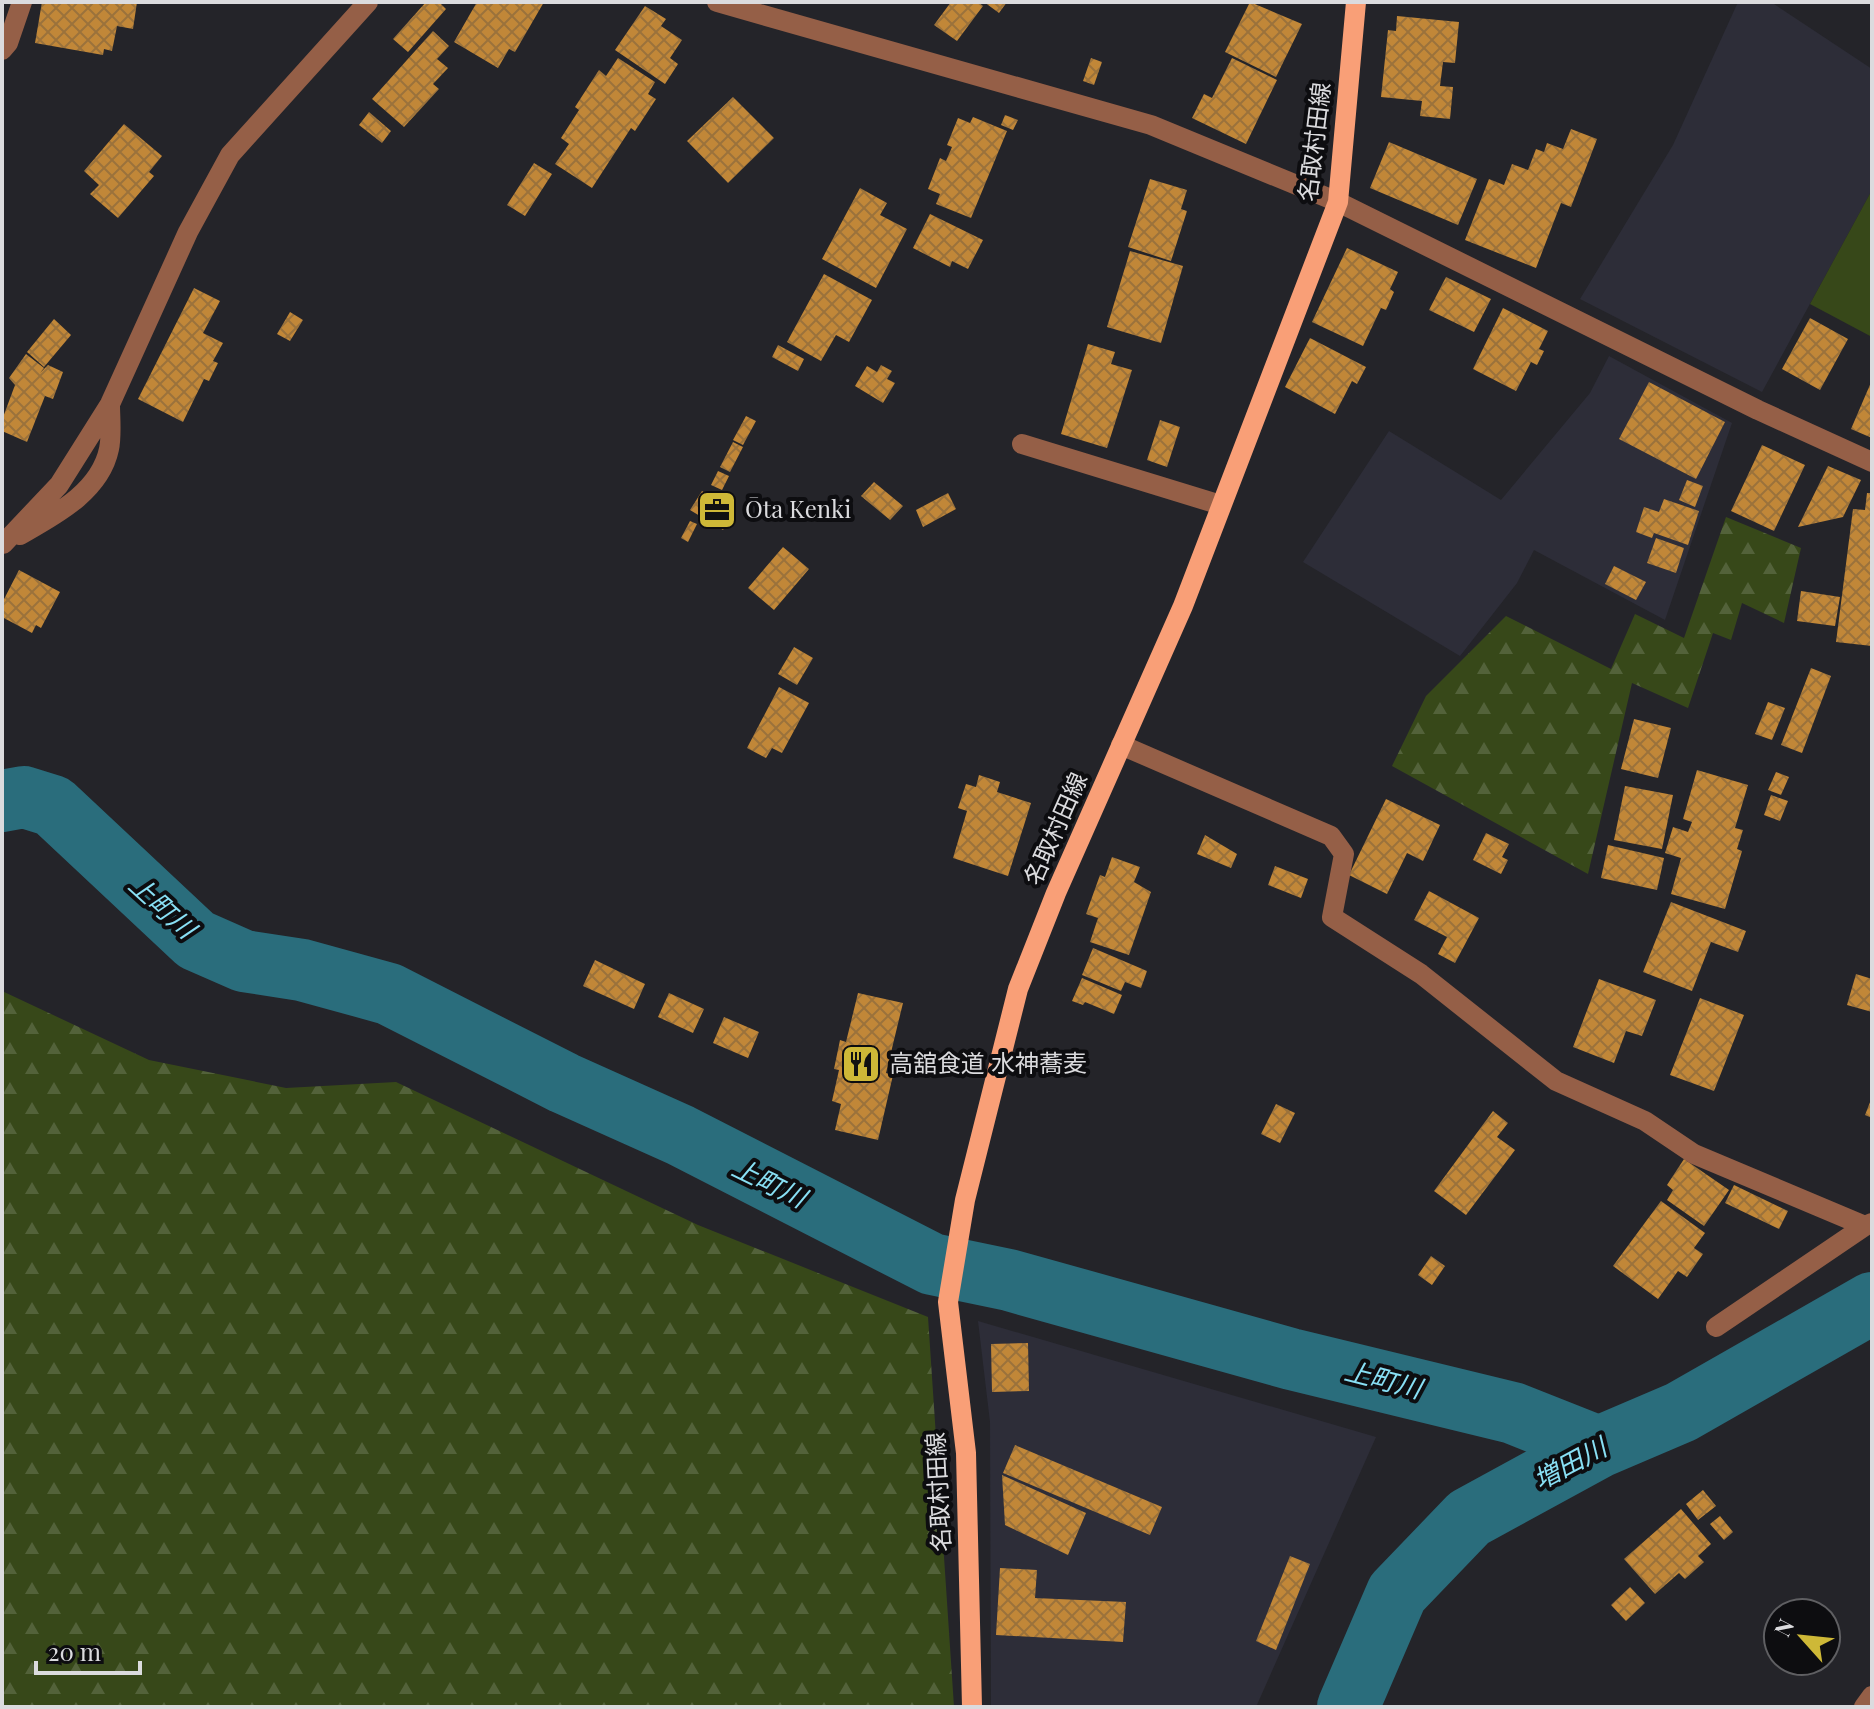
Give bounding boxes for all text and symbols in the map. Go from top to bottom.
street label: 名取村田線 [1290,80,1336,203]
office icon: Ōta Kenki [696,489,738,531]
place label: Ōta Kenki [745,492,851,524]
street label: 名取村田線 [1015,767,1093,890]
water label: 上町川 [122,867,206,947]
restaurant icon: 高舘食道 水神蕎麦 [840,1043,882,1085]
place label: 高舘食道 水神蕎麦 [889,1046,1087,1078]
water label: 上町川 [727,1149,815,1216]
water label: 上町川 [1341,1352,1428,1406]
water label: 増田川 [1527,1428,1615,1496]
street label: 名取村田線 [918,1431,956,1553]
north arrow [1762,1597,1842,1677]
text: N [1766,1613,1800,1641]
scale bar [36,1625,140,1675]
text: 20 m [48,1635,101,1667]

